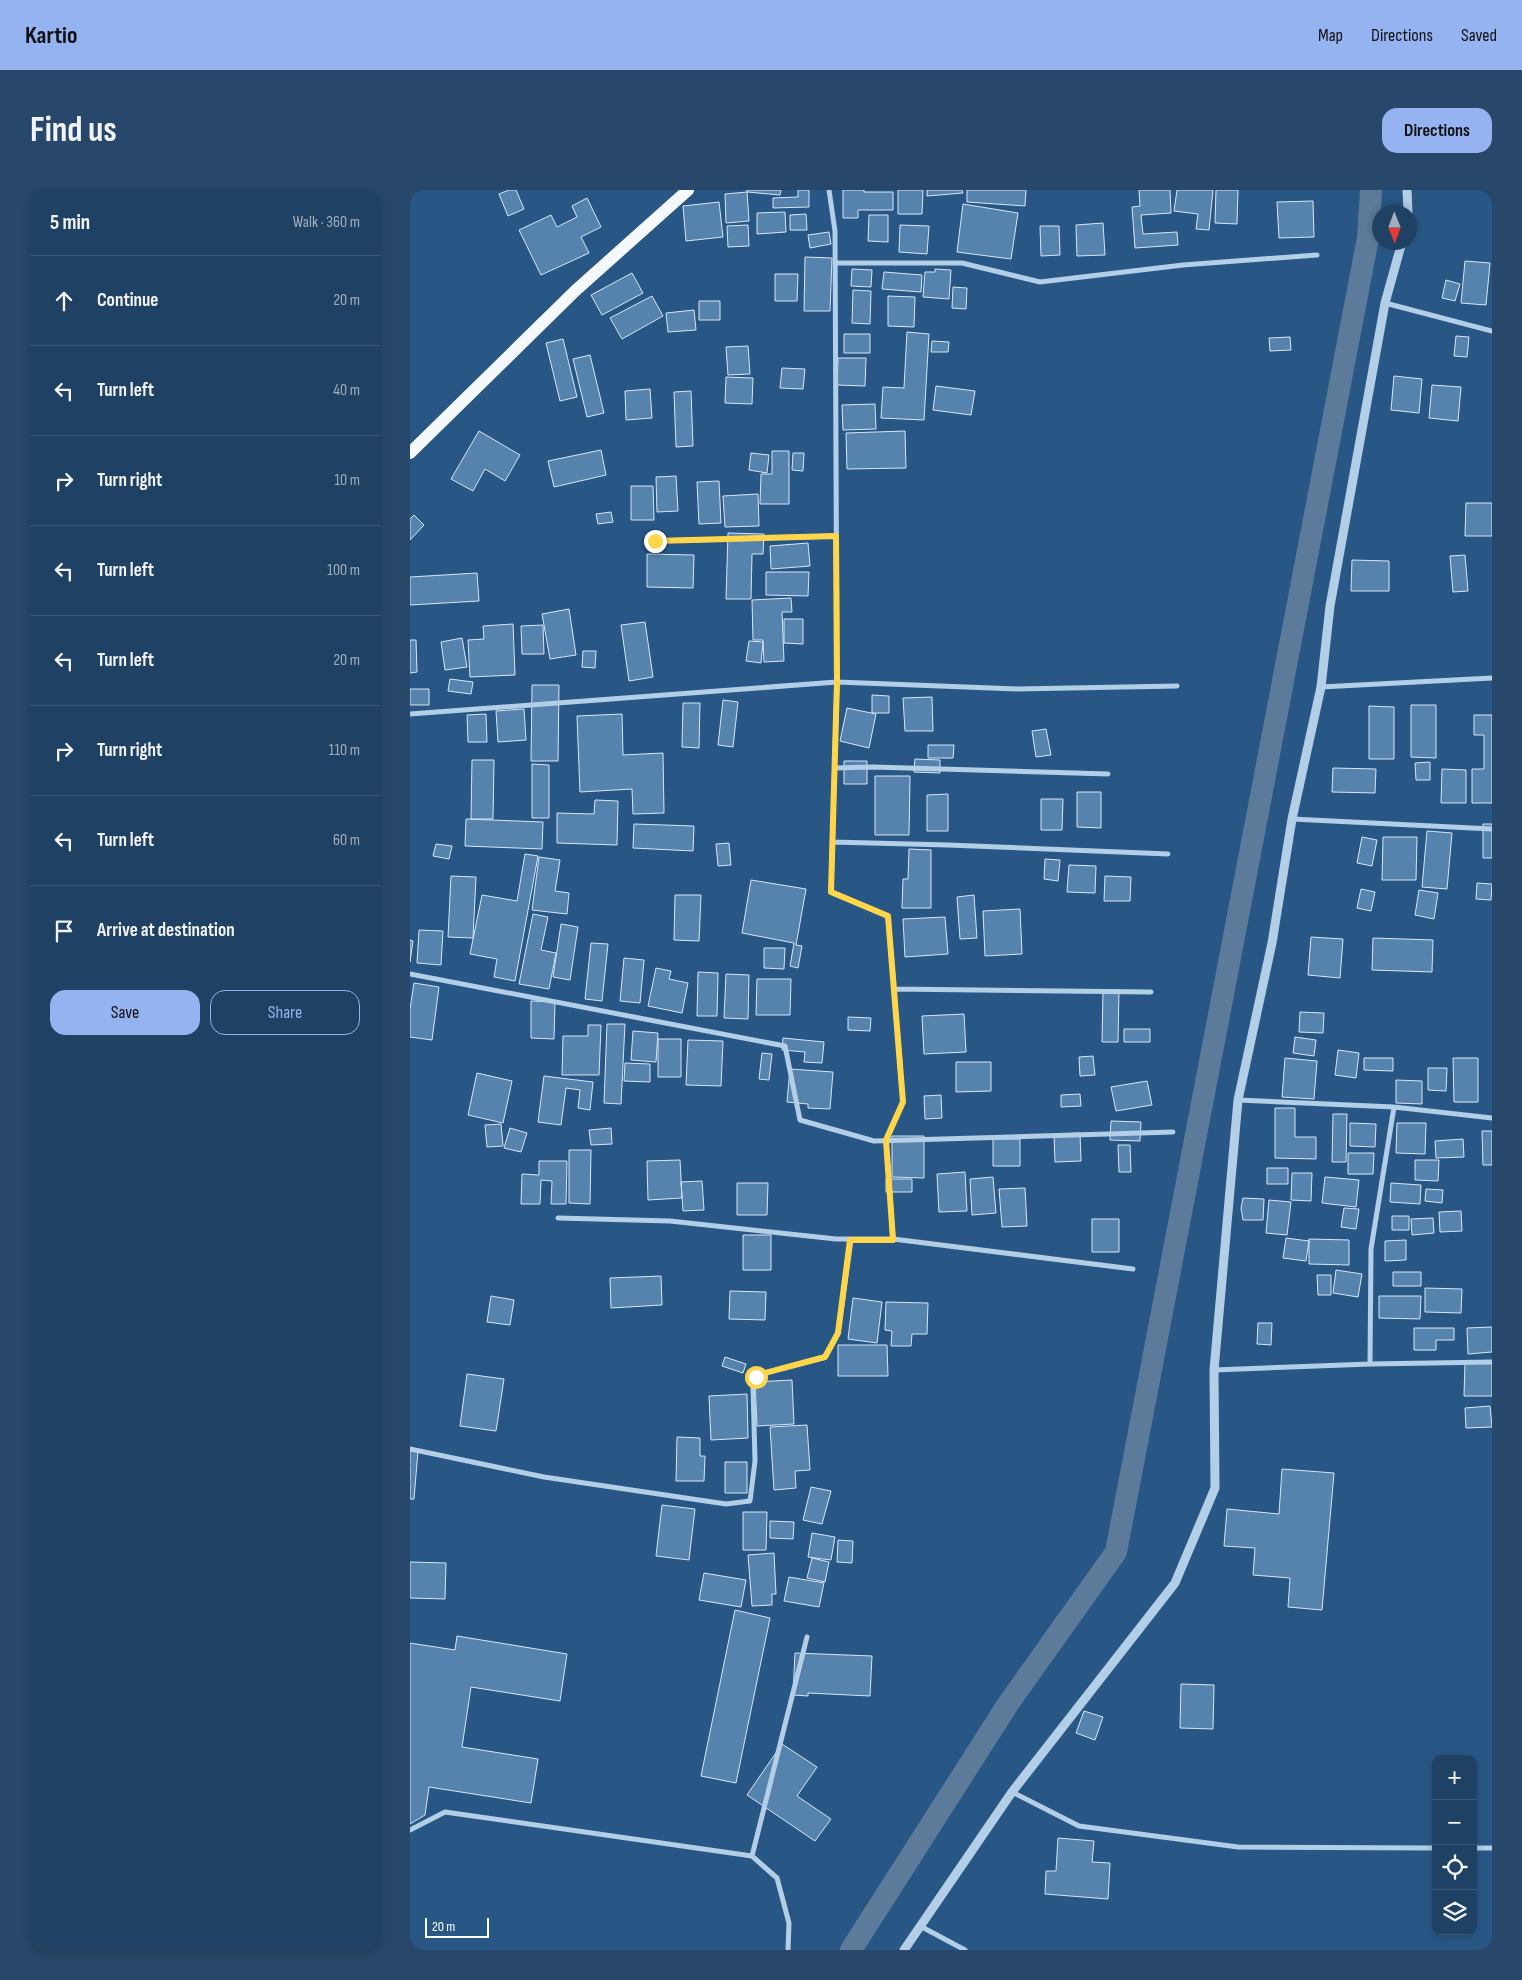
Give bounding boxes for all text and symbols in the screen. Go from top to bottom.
text: Kartio [25,21,77,50]
text: Map [1318,25,1343,46]
text: Directions [1371,25,1433,46]
text: Saved [1461,25,1497,46]
button: Directions [1382,108,1492,153]
text: Find us [30,109,117,152]
north arrow [1372,205,1417,250]
text: 5 min [50,210,90,235]
text: Walk · 360 m [293,213,360,232]
icon: ahead [50,287,78,315]
text: Continue [97,289,158,312]
text: 20 m [333,291,360,310]
icon: left [50,377,78,405]
text: Turn left [97,379,154,402]
text: 40 m [333,381,360,400]
icon: right [50,467,78,495]
text: Turn right [97,469,162,492]
text: 10 m [334,471,360,490]
route end [644,530,667,553]
icon: left [50,557,78,585]
text: Turn left [97,559,154,582]
text: 100 m [327,561,360,580]
icon: left [50,647,78,675]
text: Turn left [97,649,154,672]
text: 20 m [333,651,360,670]
icon: right [50,737,78,765]
text: Turn right [97,739,162,762]
text: 110 m [329,741,360,760]
icon: left [50,827,78,855]
text: Turn left [97,829,154,852]
text: 60 m [333,831,360,850]
icon: arrive [50,917,78,945]
text: Arrive at destination [97,919,235,942]
button: Save [50,990,200,1035]
button: Share [210,990,360,1035]
route start [745,1366,768,1389]
map controls [1432,1755,1477,1935]
button: + [1432,1755,1477,1800]
button: − [1432,1800,1477,1845]
button: locate [1432,1845,1477,1890]
button: layers [1432,1890,1477,1935]
scale bar [425,1915,489,1938]
text: 20 m [432,1918,455,1935]

